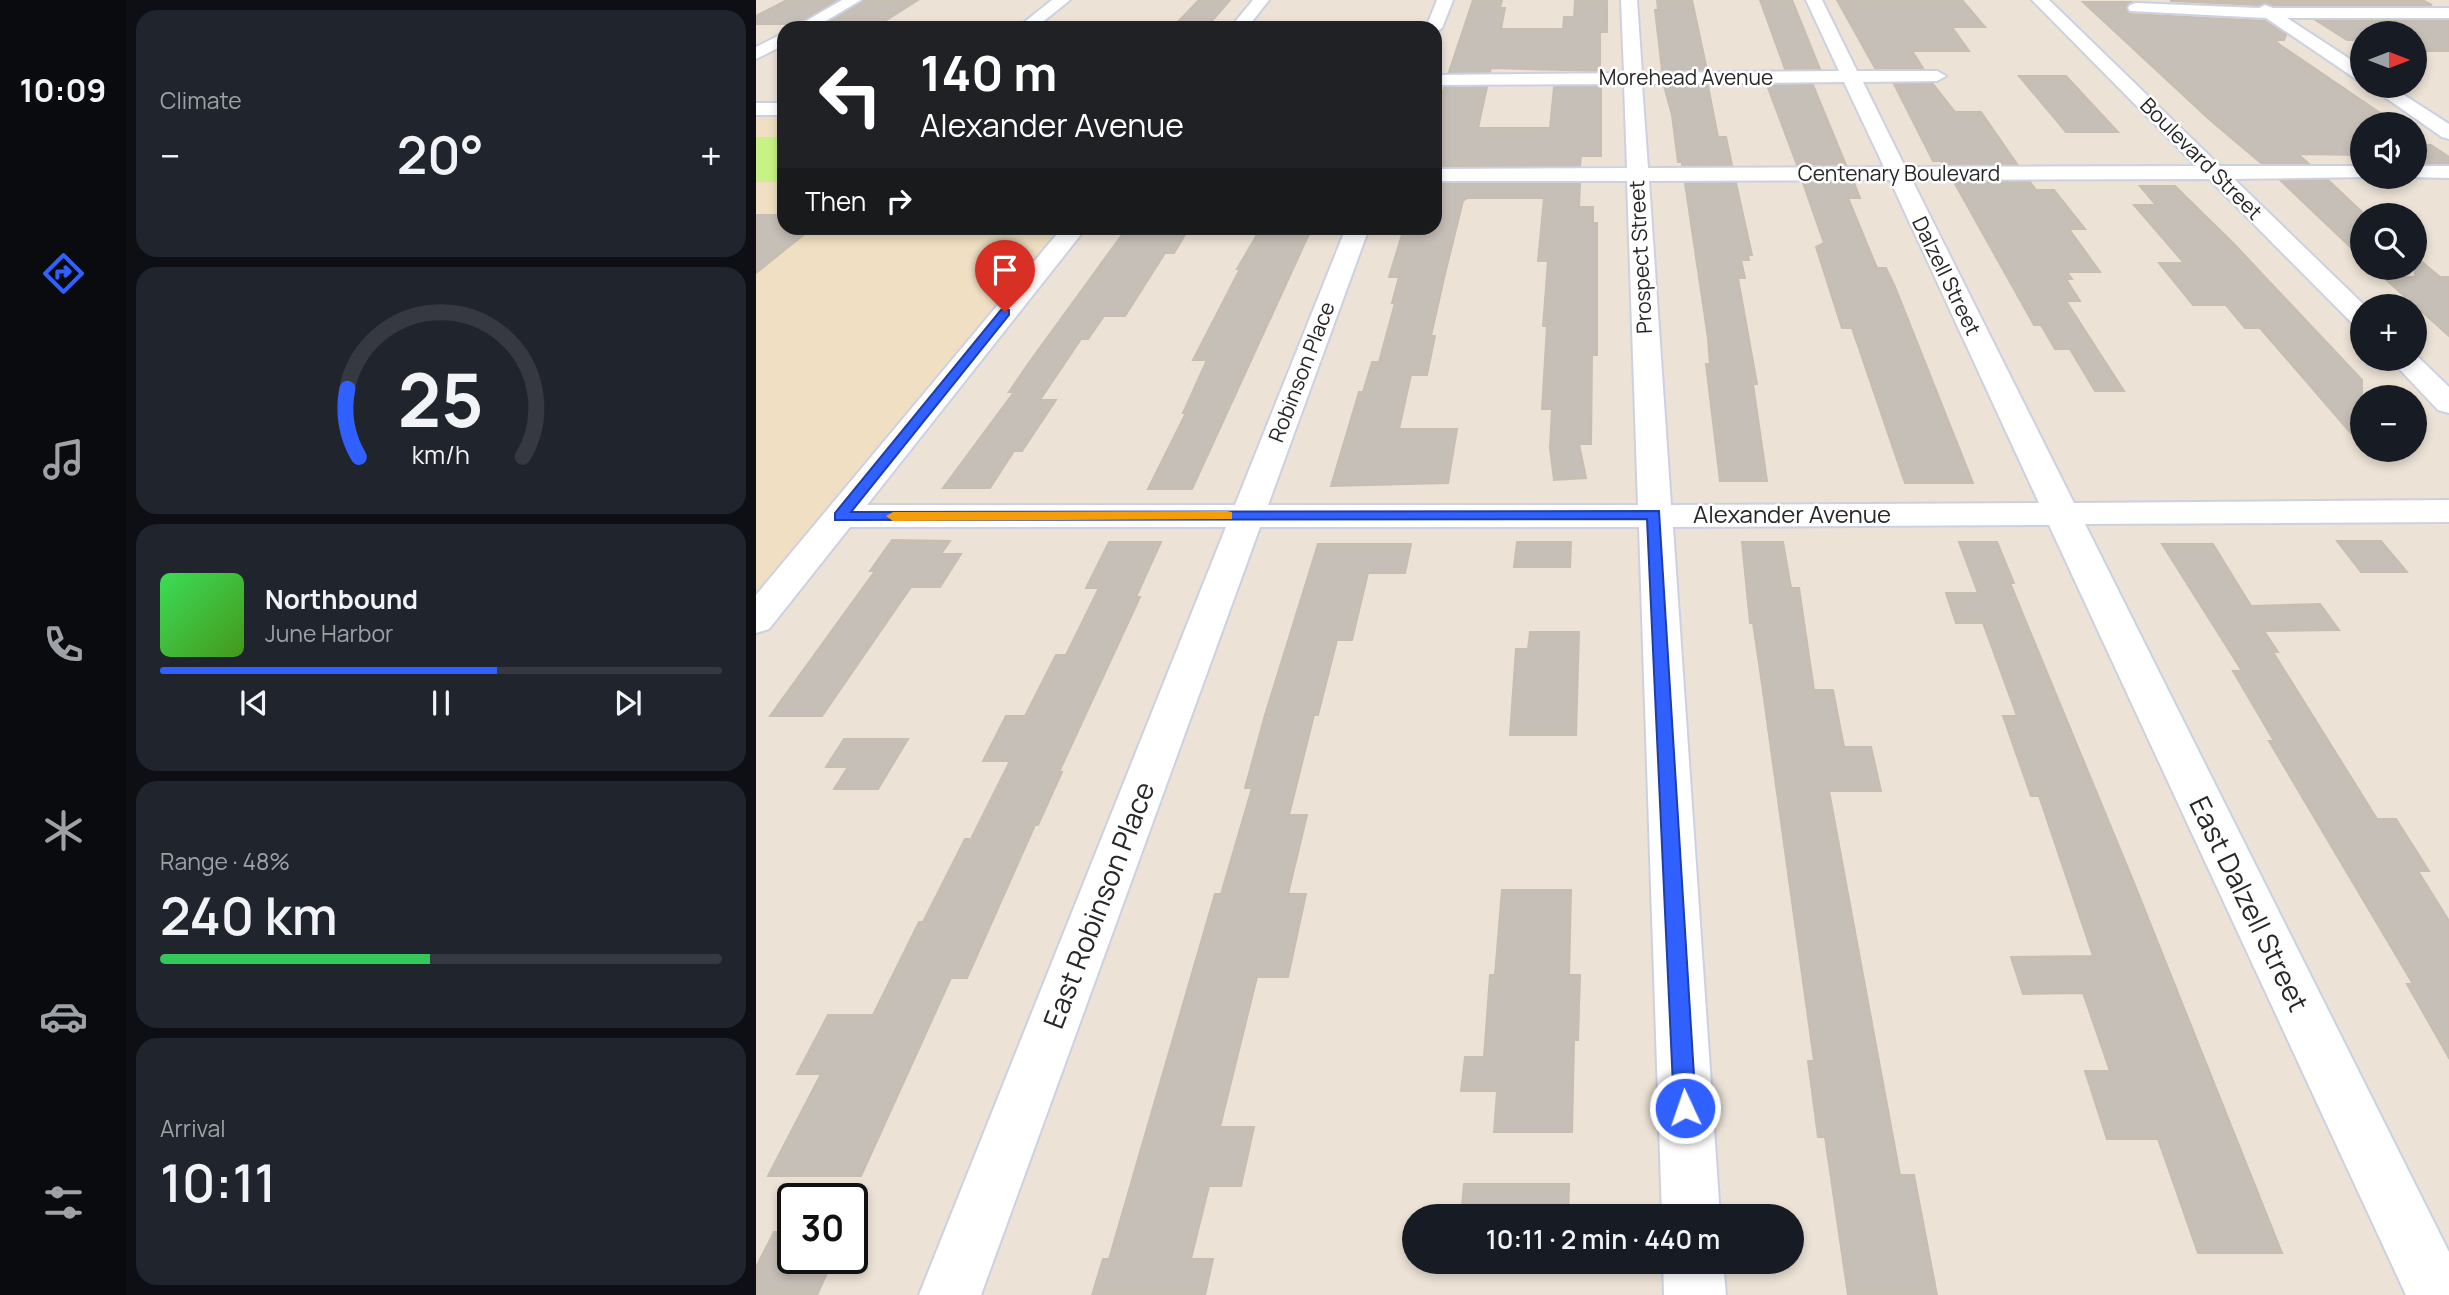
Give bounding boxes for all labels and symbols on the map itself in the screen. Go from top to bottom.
north arrow [2350,21,2427,98]
street label: Morehead Avenue [1599,63,1773,91]
street label: Boulevard Street [2135,91,2269,225]
street label: Centenary Boulevard [1798,159,2000,187]
street label: Prospect Street [1622,179,1658,335]
street label: Dalzell Street [1906,211,1988,340]
pin [975,240,1035,312]
street label: Robinson Place [1261,297,1341,446]
street label: Alexander Avenue [1693,497,1891,530]
street label: East Robinson Place [1034,776,1163,1033]
street label: East Dalzell Street [2181,790,2318,1017]
position arrow [1648,1071,1722,1145]
speed limit sign: 30 [777,1183,868,1274]

